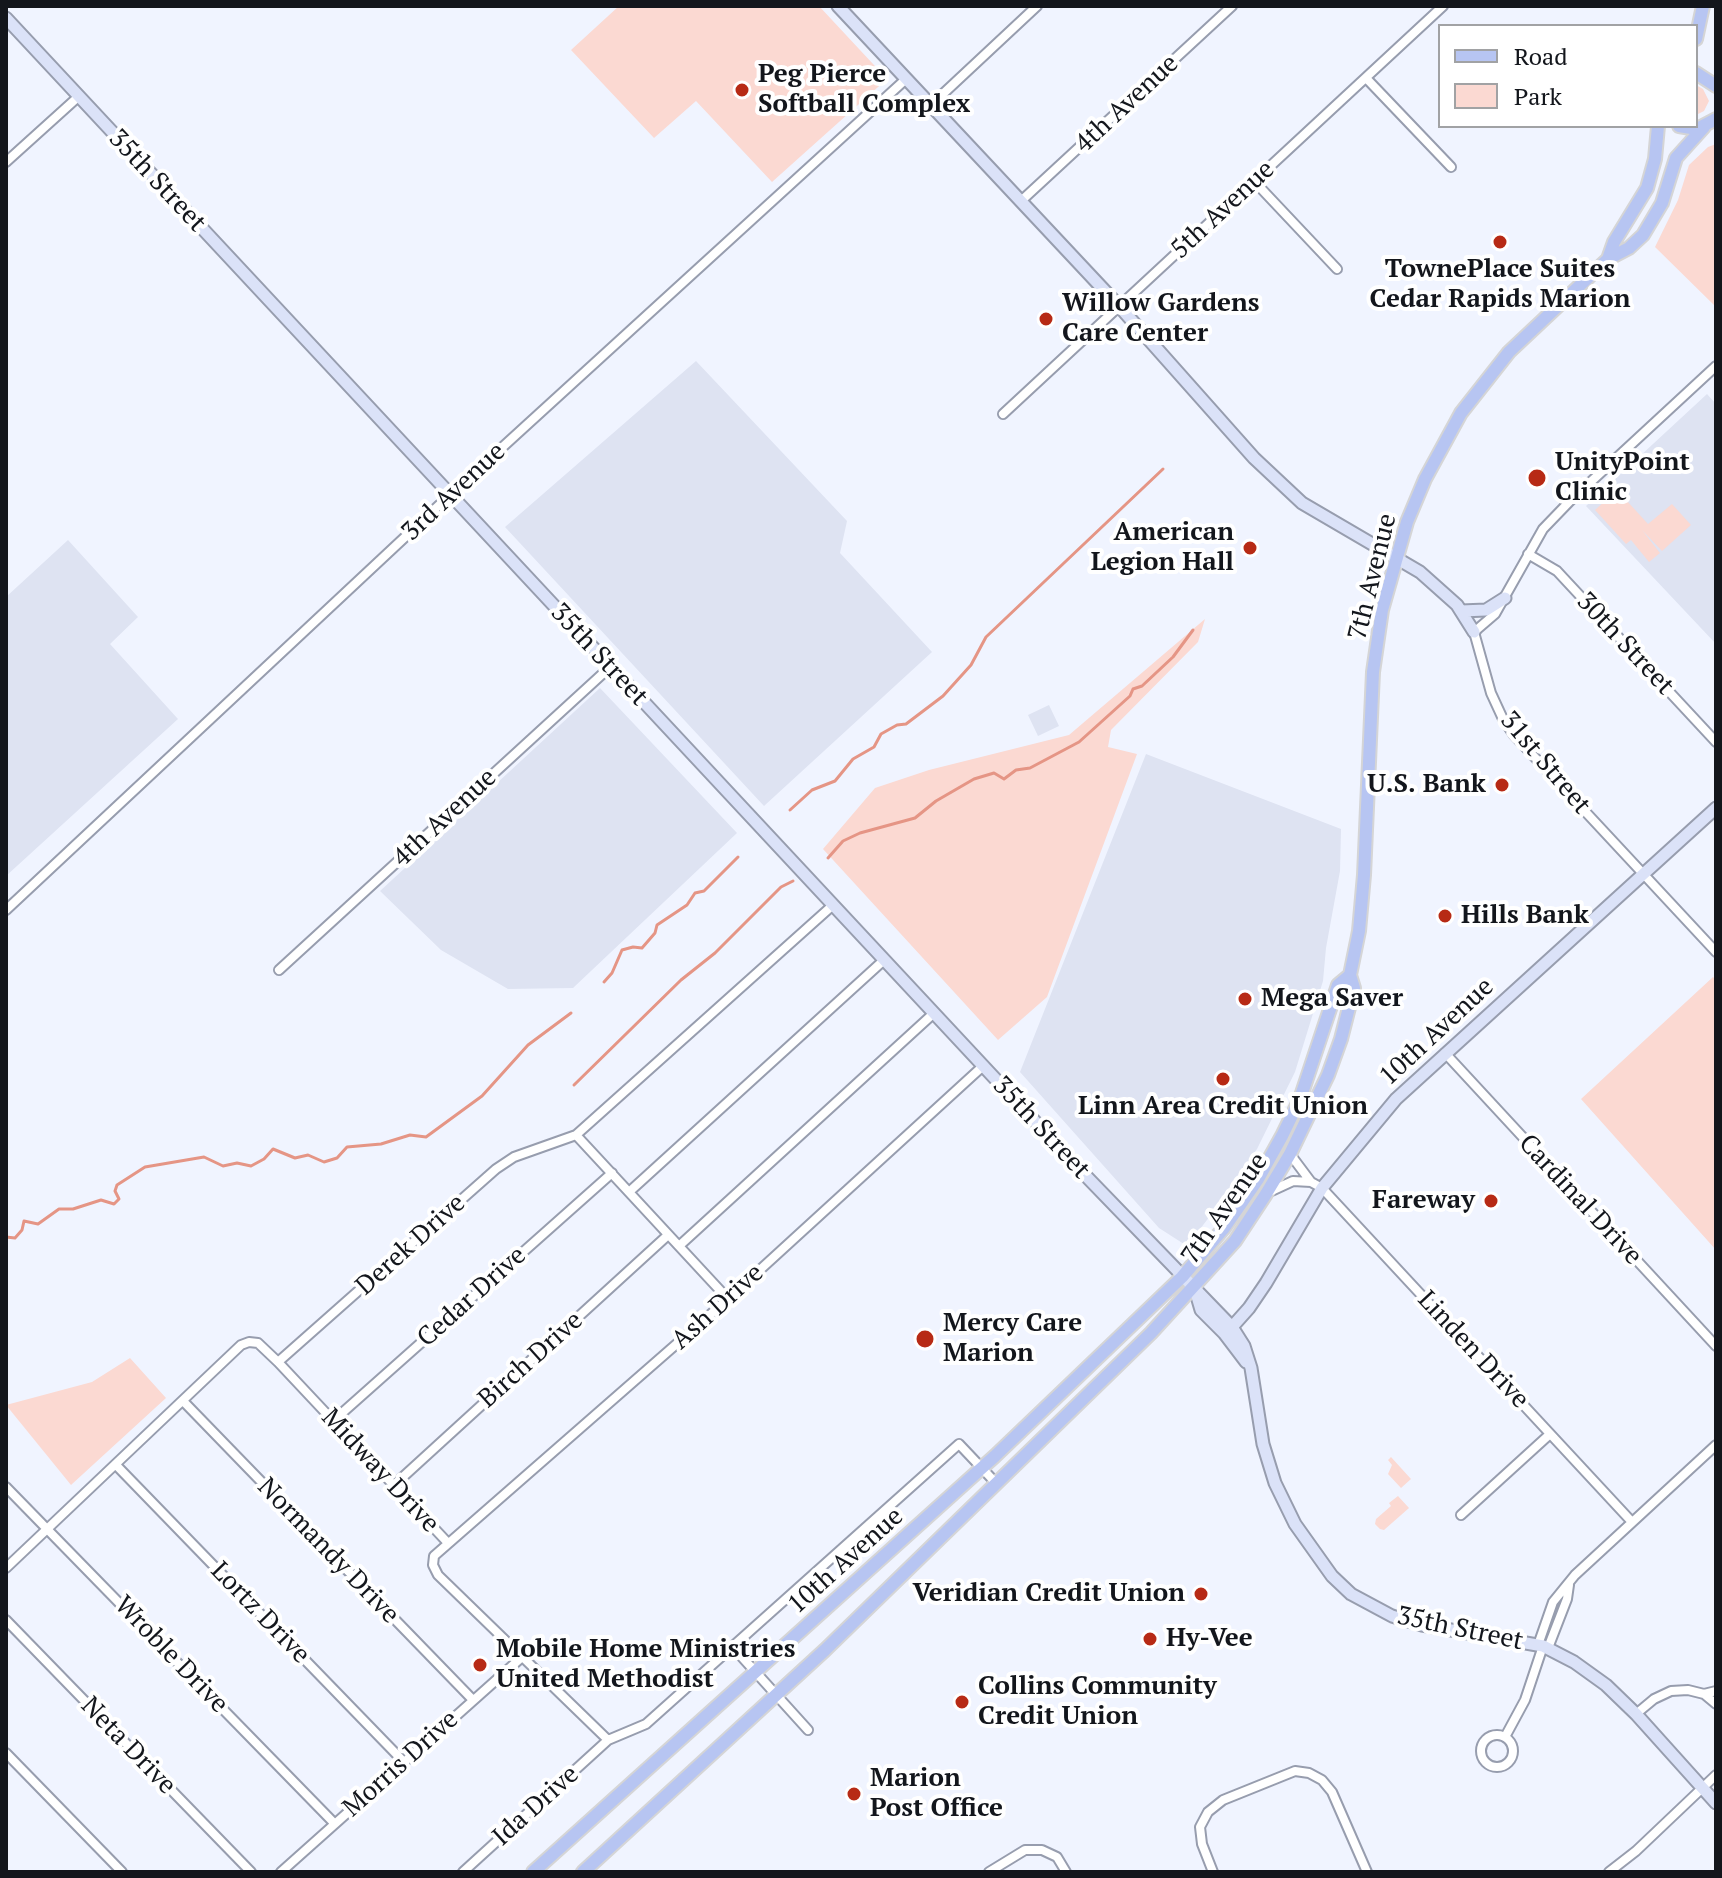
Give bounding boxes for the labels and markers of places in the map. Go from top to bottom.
place label: Peg Pierce Softball Complex [758,59,970,120]
marker: Peg Pierce Softball Complex [733,81,751,99]
marker: TownePlace Suites Cedar Rapids Marion [1491,233,1509,251]
place label: TownePlace Suites Cedar Rapids Marion [1370,254,1630,316]
place label: Willow Gardens Care Center [1062,288,1259,350]
marker: Willow Gardens Care Center [1037,310,1055,328]
place label: UnityPoint Clinic [1555,447,1690,508]
marker: UnityPoint Clinic [1526,467,1548,489]
place label: American Legion Hall [1091,517,1234,578]
marker: American Legion Hall [1241,539,1259,557]
place label: U.S. Bank [1367,769,1486,801]
marker: U.S. Bank [1493,776,1511,794]
place label: Hills Bank [1461,900,1589,932]
marker: Hills Bank [1436,907,1454,925]
place label: Mega Saver [1261,983,1403,1015]
marker: Mega Saver [1236,990,1254,1008]
marker: Linn Area Credit Union [1214,1070,1232,1088]
place label: Linn Area Credit Union [1078,1091,1368,1123]
place label: Fareway [1372,1185,1475,1217]
marker: Fareway [1482,1192,1500,1210]
place label: Mercy Care Marion [943,1308,1082,1370]
marker: Mercy Care Marion [914,1328,936,1350]
place label: Veridian Credit Union [912,1578,1185,1610]
marker: Veridian Credit Union [1192,1585,1210,1603]
place label: Hy-Vee [1166,1623,1253,1655]
marker: Hy-Vee [1141,1630,1159,1648]
place label: Mobile Home Ministries United Methodist [496,1634,795,1696]
marker: Mobile Home Ministries United Methodist [471,1656,489,1674]
place label: Collins Community Credit Union [978,1671,1217,1732]
marker: Collins Community Credit Union [953,1693,971,1711]
place label: Marion Post Office [870,1763,1003,1824]
marker: Marion Post Office [845,1785,863,1803]

